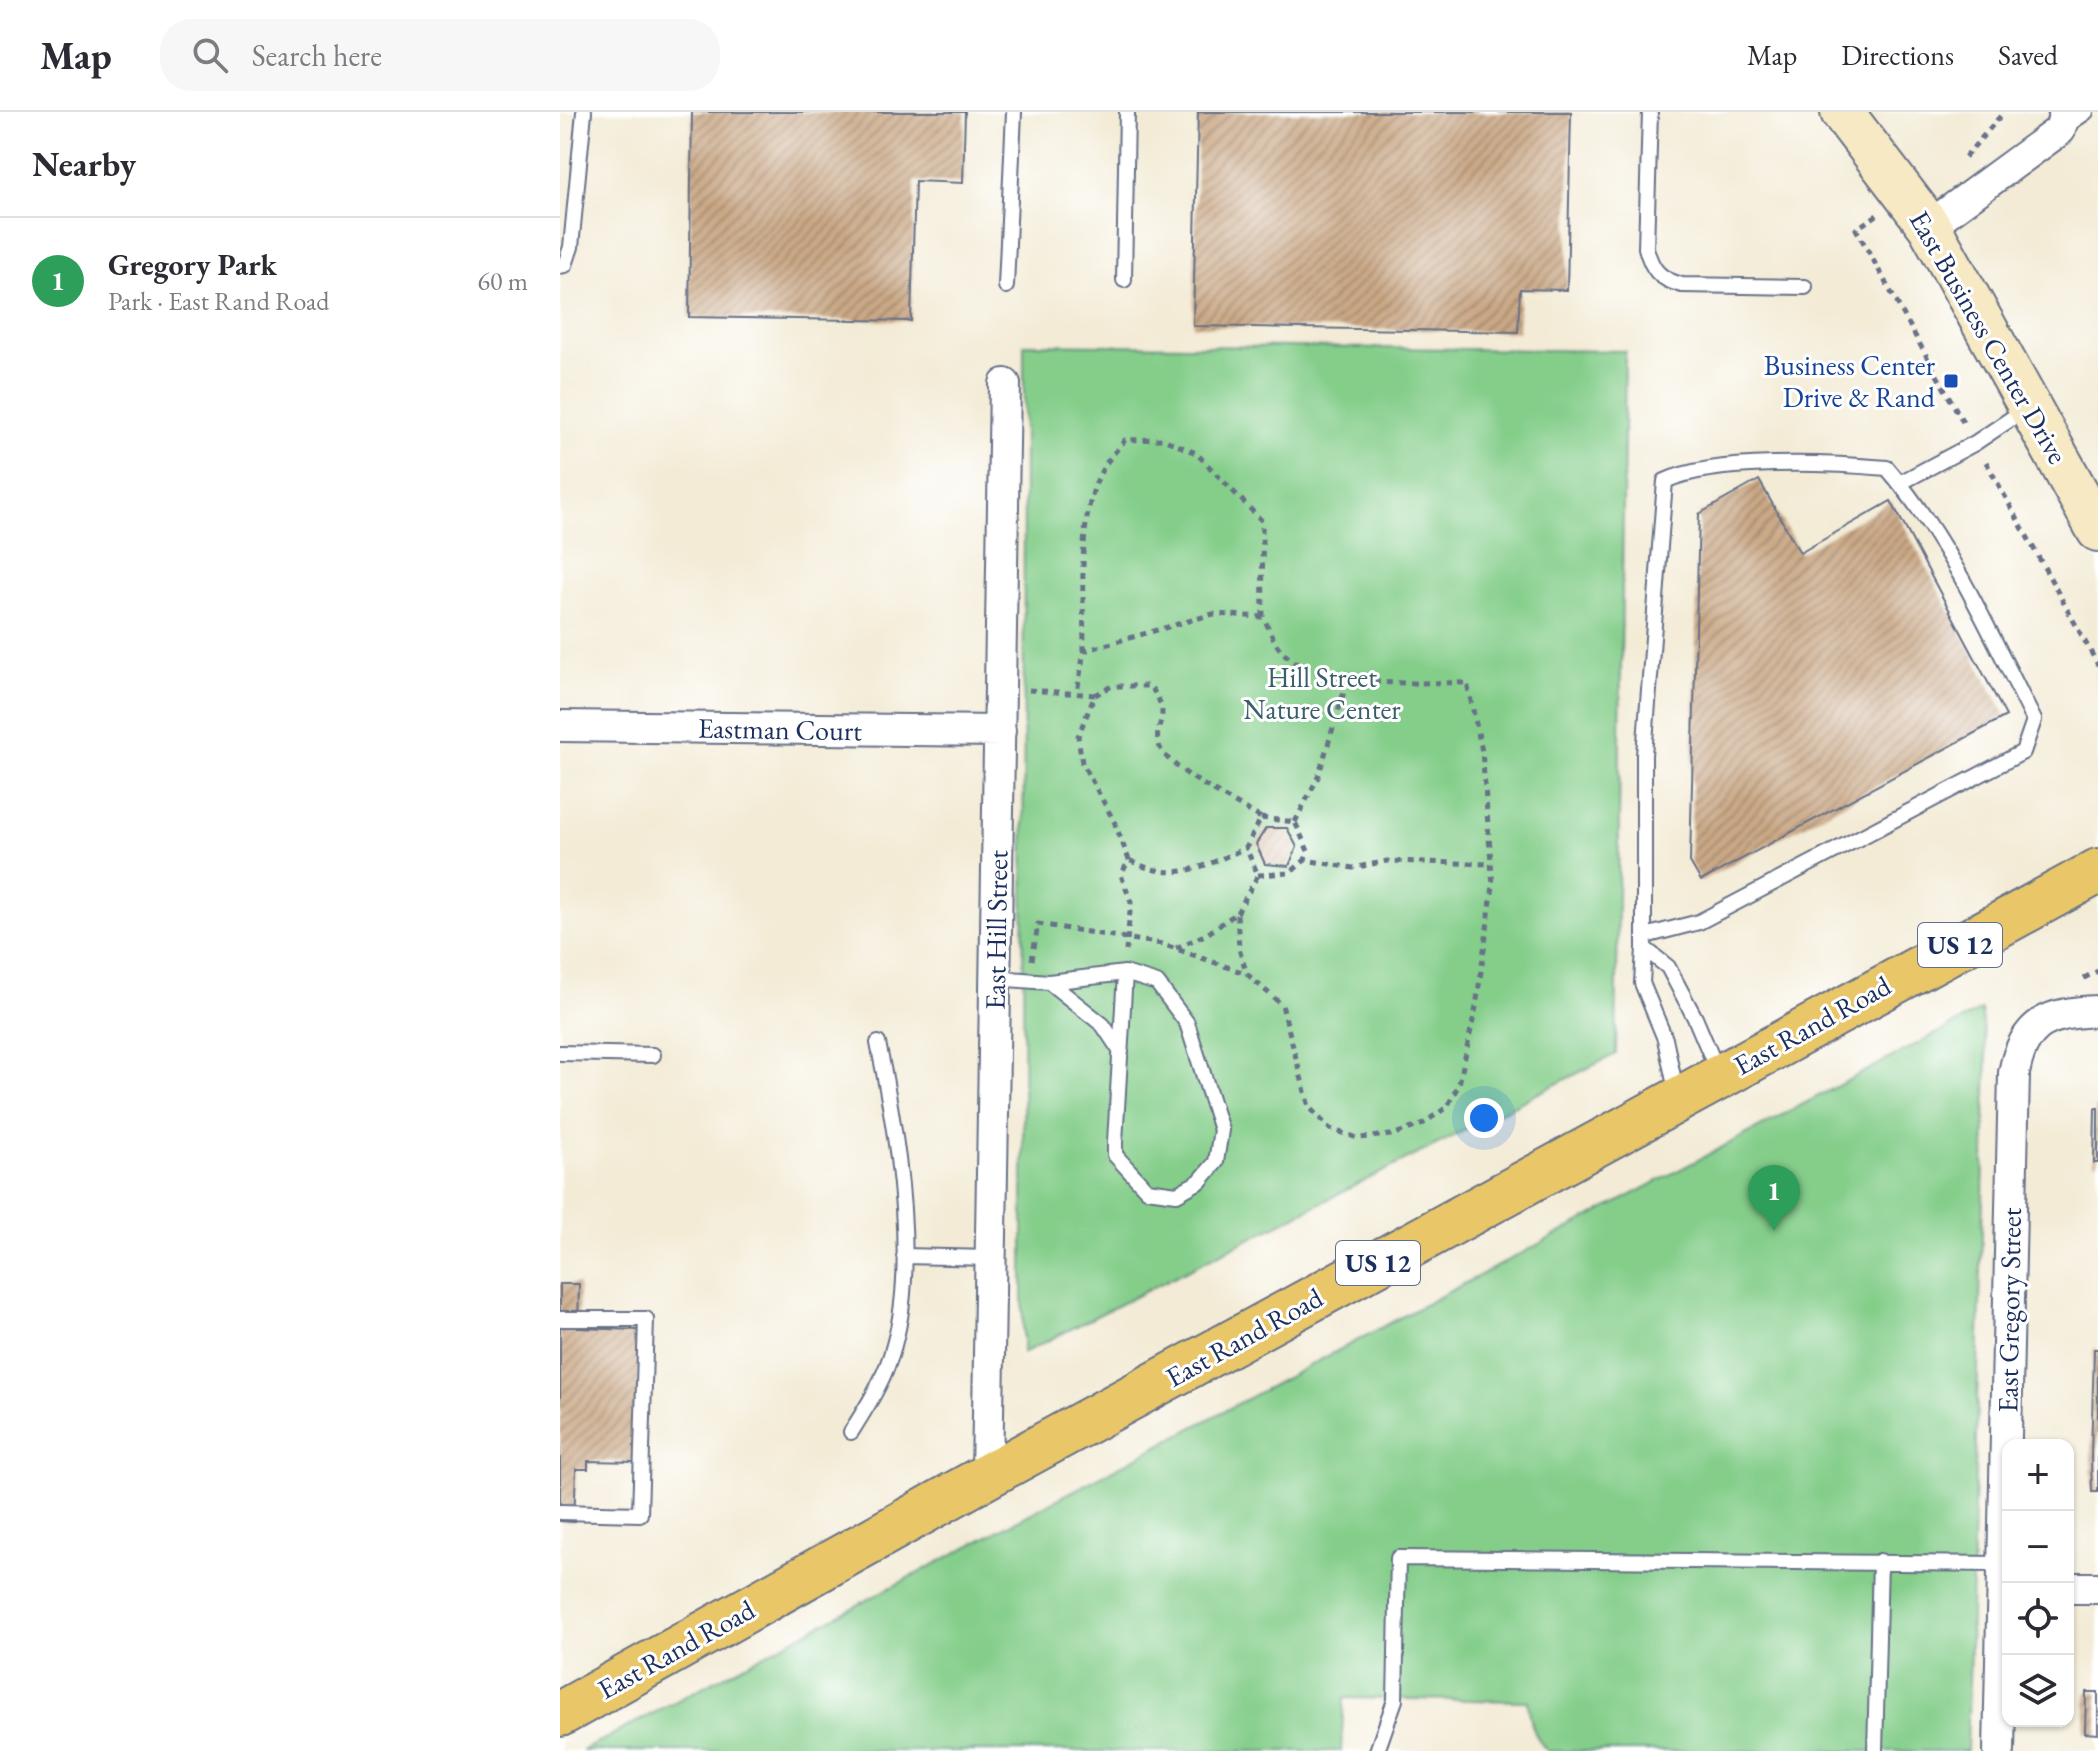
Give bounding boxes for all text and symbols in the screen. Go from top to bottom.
search box [160,19,720,91]
text: Map [40,31,112,80]
icon: search [188,33,232,77]
text: Search here [252,36,382,75]
text: Map [1747,37,1797,73]
text: Directions [1841,37,1954,73]
text: Saved [1998,37,2058,73]
text: Nearby [32,142,136,186]
street label: East Business Center Drive [1902,204,2076,470]
text: Gregory Park [108,245,277,284]
text: 1 [51,264,65,298]
text: 60 m [478,264,528,298]
text: Park · East Rand Road [108,284,329,318]
place label: Business Center Drive & Rand [1764,347,1936,415]
marker: Business Center Drive & Rand [1942,372,1960,390]
park label: Hill Street Nature Center [1243,659,1401,727]
street label: Eastman Court [698,710,863,748]
street label: East Hill Street [977,850,1015,1010]
road number: US 12 [1918,923,2002,967]
street label: East Rand Road [1727,967,1898,1083]
your location [1464,1098,1504,1138]
pin: 1 [1748,1165,1800,1231]
street label: East Gregory Street [1989,1207,2029,1413]
road number: US 12 [1336,1241,1420,1285]
street label: East Rand Road [1159,1279,1330,1395]
map controls [2002,1439,2074,1727]
button: + [2002,1439,2074,1511]
button: − [2002,1511,2074,1583]
button: locate [2002,1583,2074,1655]
street label: East Rand Road [591,1591,762,1707]
button: layers [2002,1655,2074,1727]

